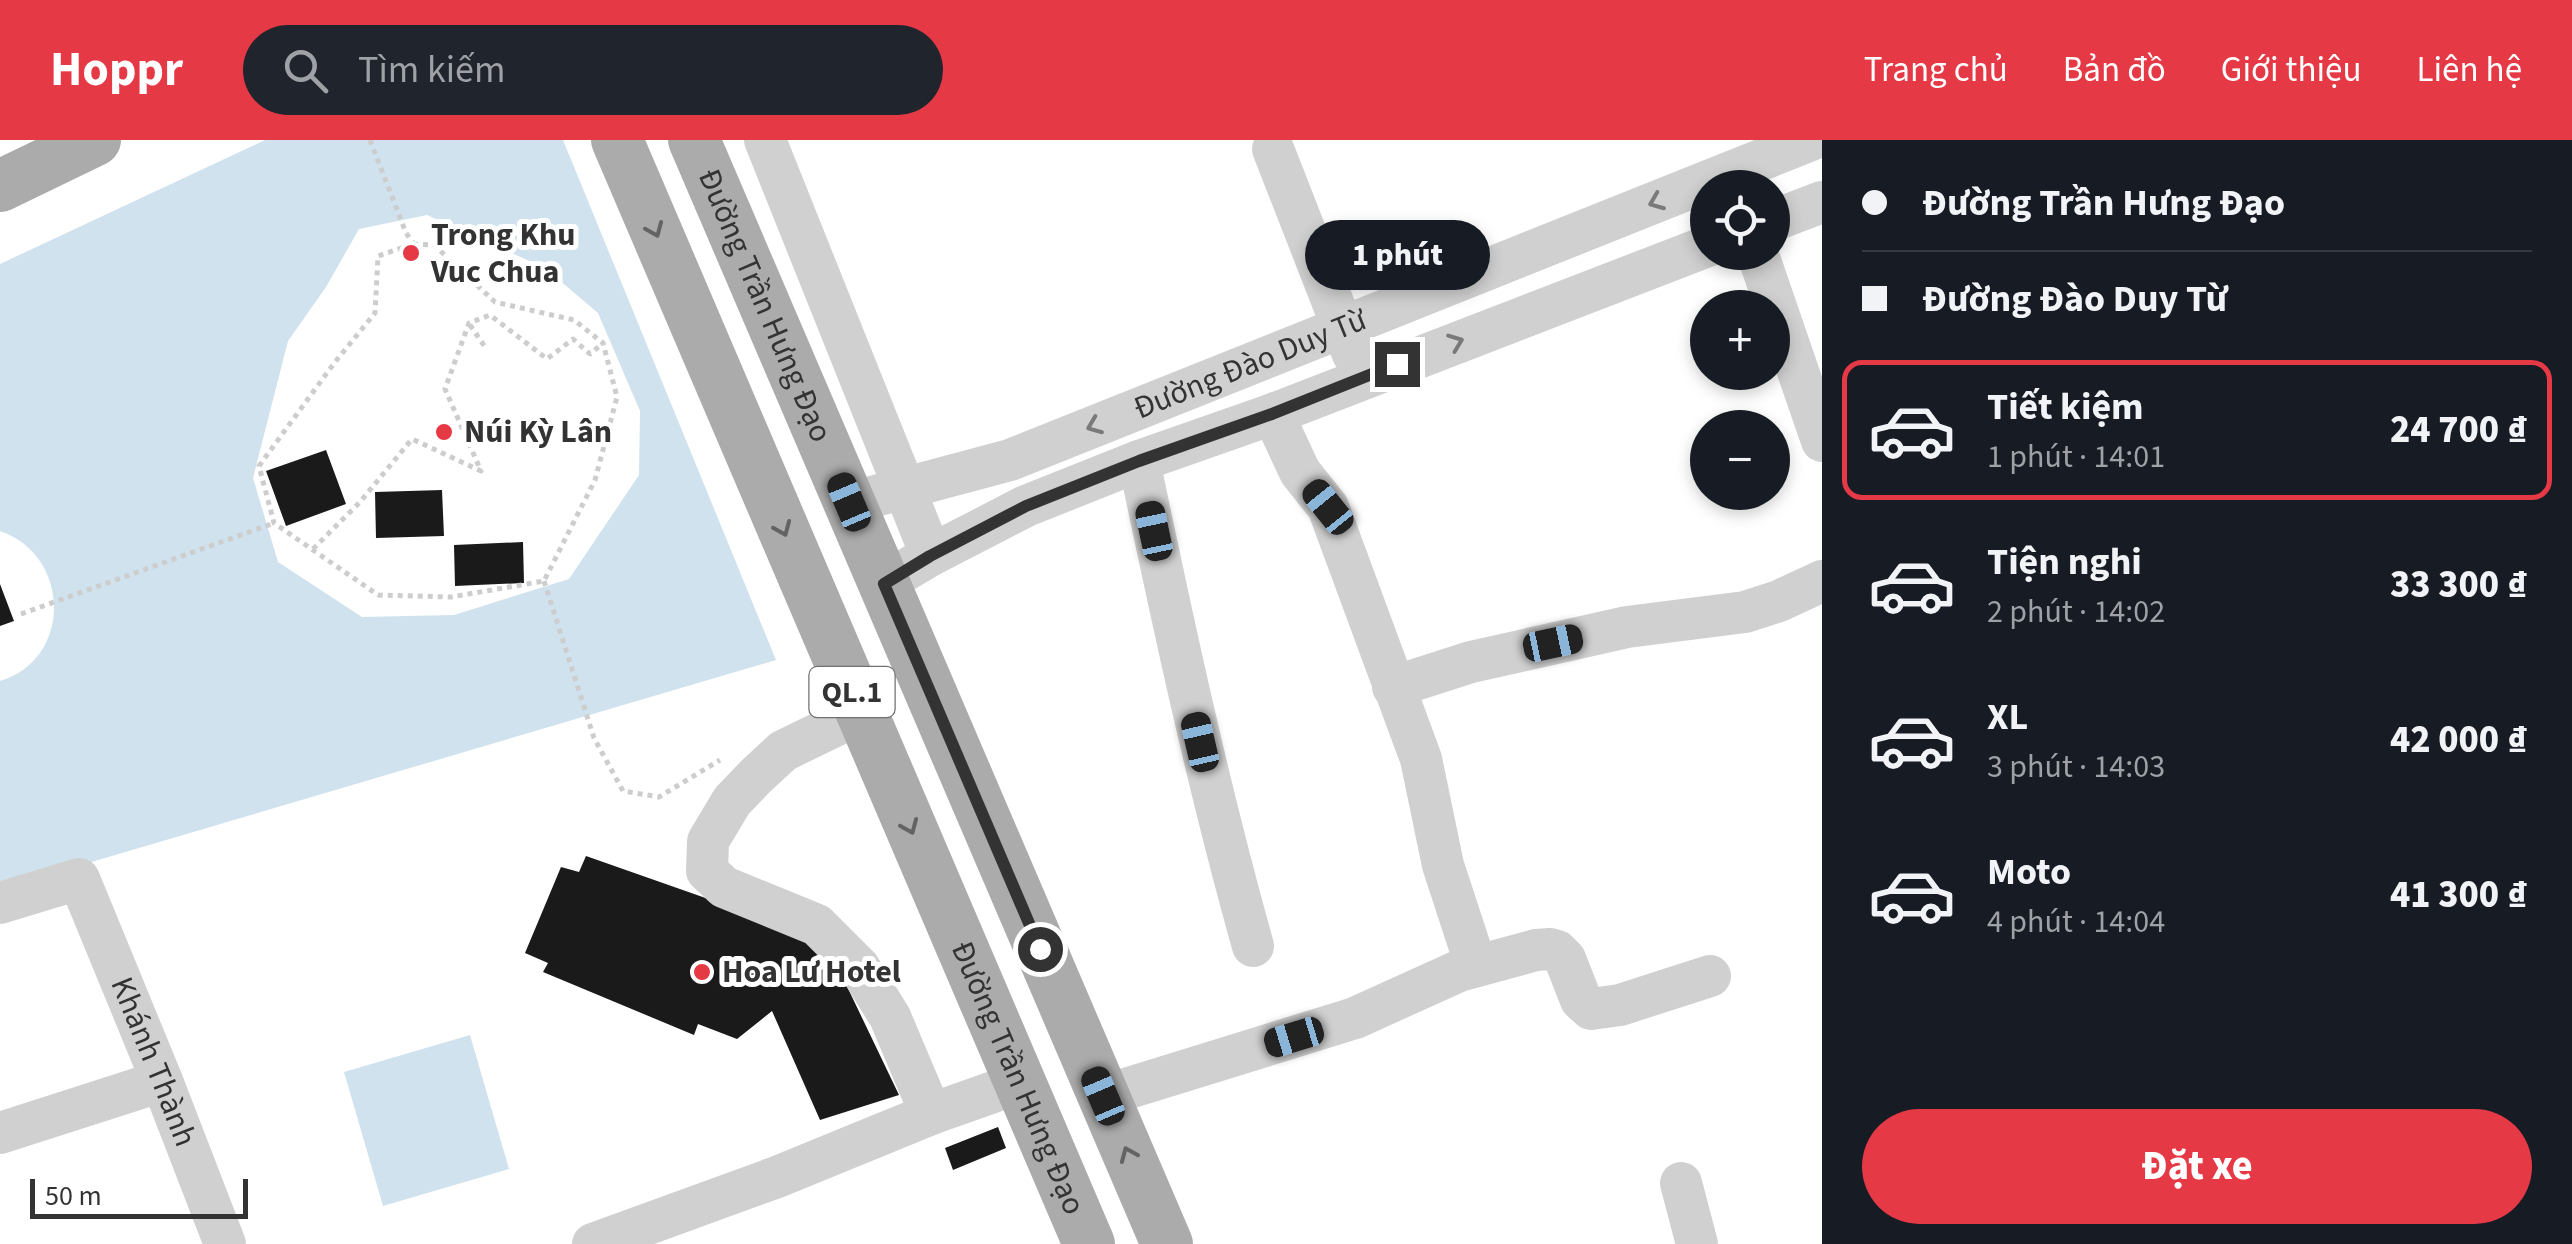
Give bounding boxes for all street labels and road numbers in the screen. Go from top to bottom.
street label: Đường Trần Hưng Đạo [686,162,844,449]
street label: Đường Đào Duy Từ [1127,297,1374,431]
road number: QL.1 [810,667,894,717]
street label: Đường Trần Hưng Đạo [939,934,1097,1222]
street label: Khánh Thành [99,970,208,1153]

